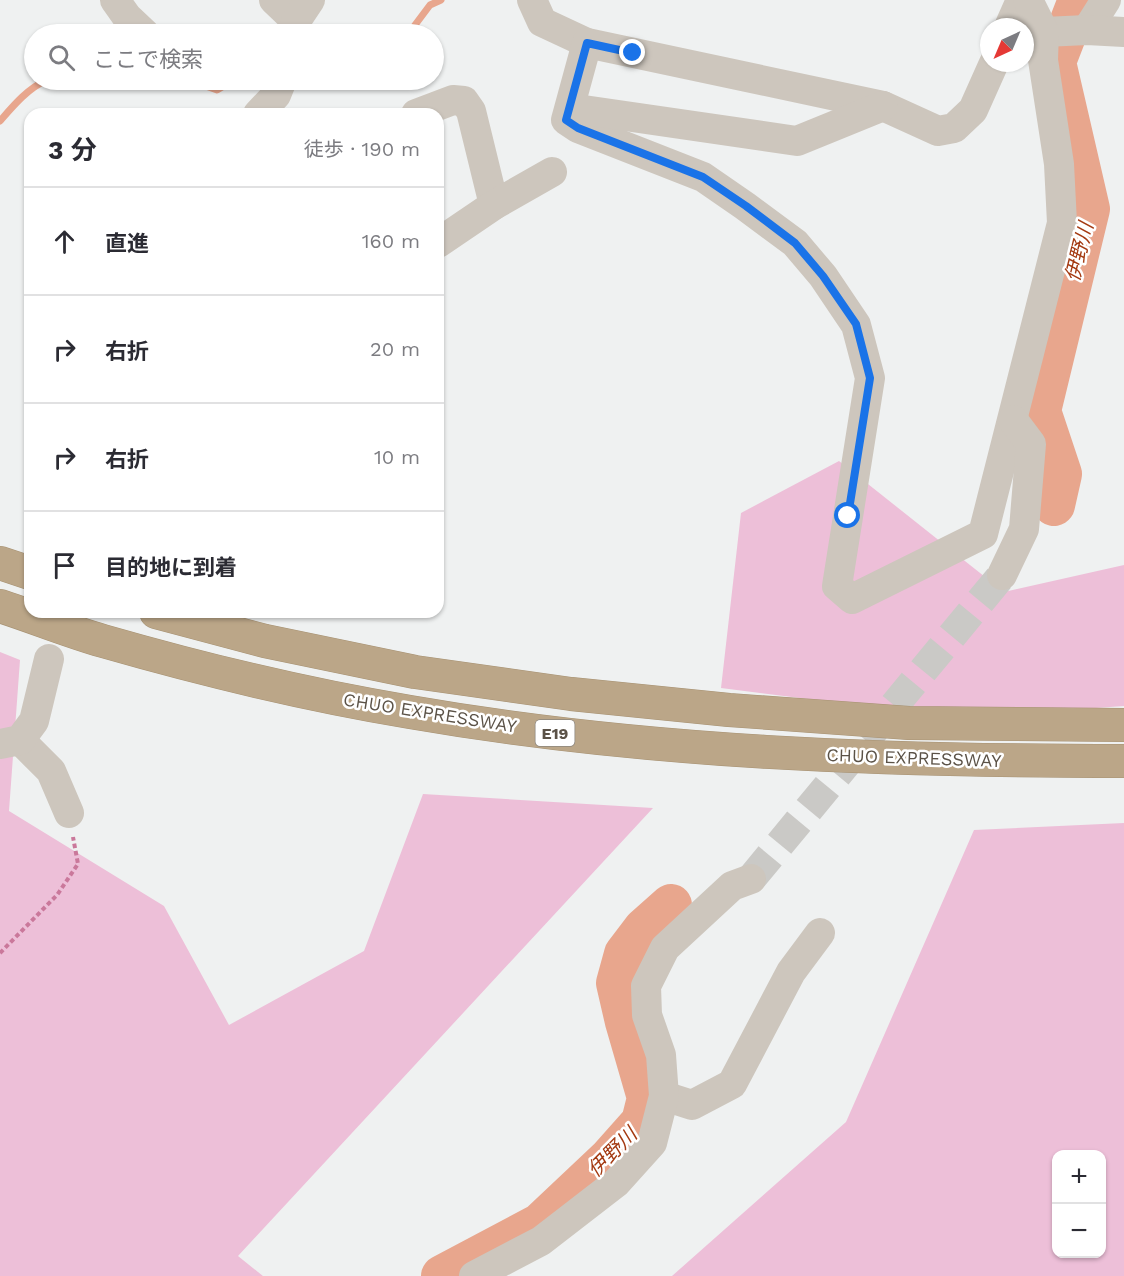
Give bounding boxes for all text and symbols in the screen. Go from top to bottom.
north arrow [980,18,1034,72]
search box [24,24,444,90]
route end [619,39,645,65]
icon: search [45,41,78,74]
text: ここで検索 [93,47,203,72]
text: 3 分 [48,135,97,165]
text: 徒歩 · 190 m [304,137,420,161]
water label: 伊野川 [1060,218,1098,284]
icon: ahead [48,225,81,258]
text: 160 m [362,229,420,253]
text: 直進 [105,231,149,256]
icon: right [48,333,81,366]
text: 20 m [370,337,420,361]
text: 右折 [105,339,149,364]
icon: right [48,441,81,474]
text: 10 m [374,445,420,469]
text: 右折 [105,447,149,472]
route start [834,502,860,528]
icon: arrive [48,549,81,582]
text: 目的地に到着 [105,555,237,580]
street label: CHUO EXPRESSWAY [342,688,519,737]
road number: E19 [536,720,574,746]
street label: CHUO EXPRESSWAY [826,744,1003,771]
water label: 伊野川 [582,1121,643,1182]
map controls [1052,1150,1106,1258]
button: + [1052,1150,1106,1204]
button: − [1052,1204,1106,1258]

